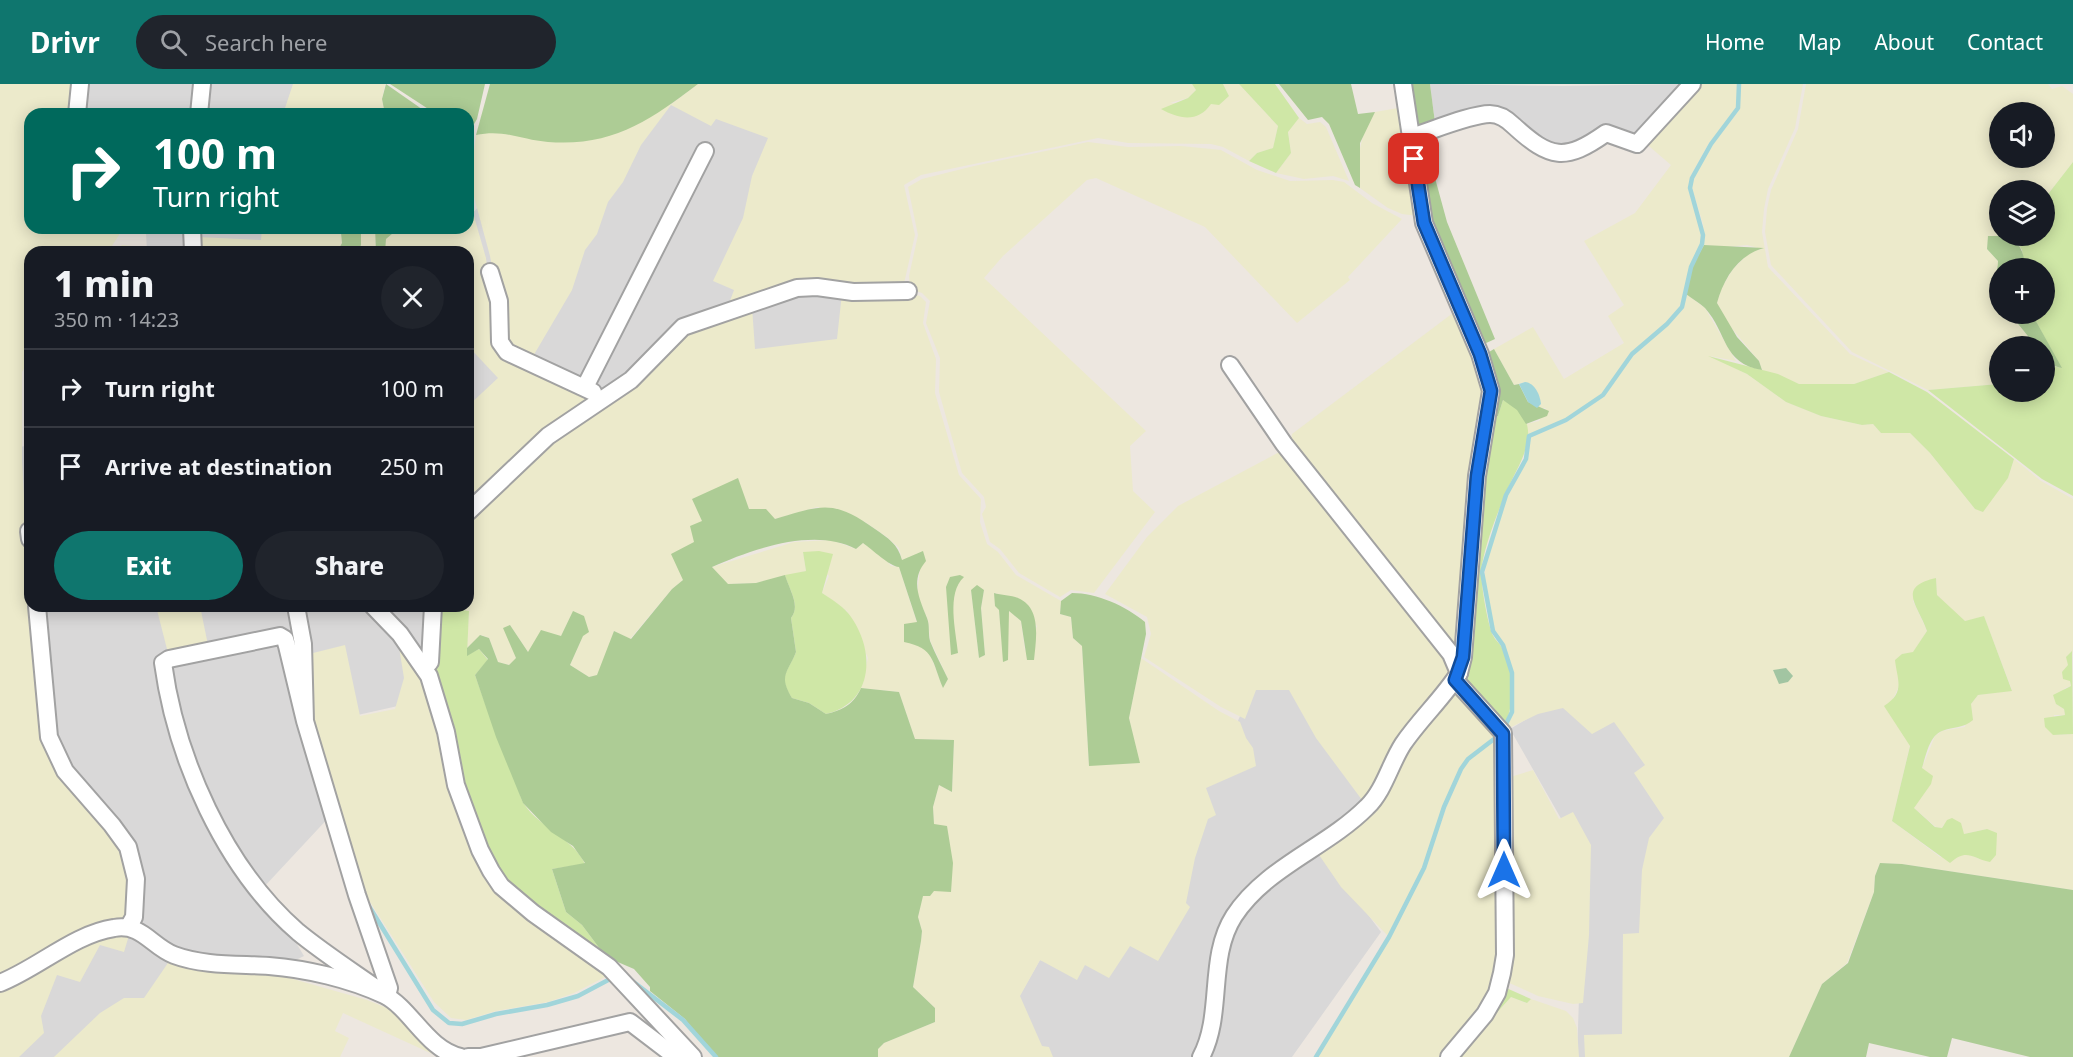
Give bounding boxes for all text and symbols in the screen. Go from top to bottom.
search box [136,15,556,69]
text: Drivr [30,23,100,61]
icon: search [157,26,190,59]
text: Search here [205,27,327,57]
text: Home [1705,28,1765,56]
text: Map [1798,28,1841,56]
text: About [1874,28,1934,56]
text: Contact [1967,28,2043,56]
map controls [1989,102,2055,402]
button: sound [1989,102,2055,168]
text: 100 m [153,124,277,181]
icon: right [54,132,132,210]
pin [1388,133,1439,184]
icon: arrive [1397,142,1430,175]
text: Turn right [153,178,279,215]
button: layers [1989,180,2055,246]
button: + [1989,258,2055,324]
text: 1 min [54,259,155,308]
button: close [381,266,444,329]
text: 350 m · 14:23 [54,306,179,333]
button: − [1989,336,2055,402]
icon: right [54,372,87,405]
text: Turn right [105,373,215,403]
text: 100 m [380,373,444,403]
icon: arrive [54,450,87,483]
text: Arrive at destination [105,451,332,481]
text: 250 m [380,451,444,481]
button: Exit [54,531,243,600]
button: Share [255,531,444,600]
position arrow [1472,838,1536,902]

